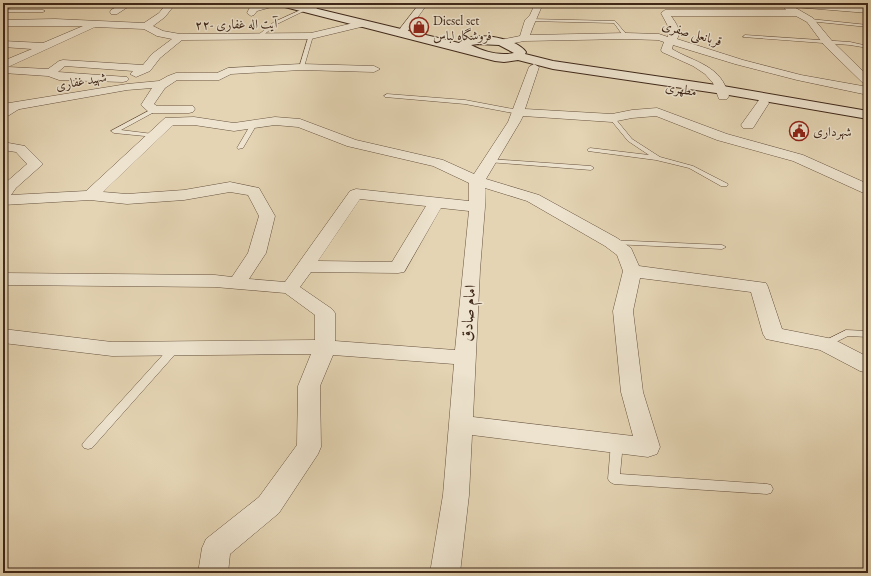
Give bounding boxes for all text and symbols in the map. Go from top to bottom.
place label: Diesel set فروشگاه لباس [433,12,492,44]
street label: ۲۲- آیت اله غفاری [195,15,279,33]
shop icon: Diesel set فروشگاه لباس [408,16,430,38]
street label: قربانعلی صفری [659,16,724,52]
street label: شهید غفاری [54,68,108,94]
street label: مطهری [664,78,698,100]
public building icon: شهرداری [788,120,810,142]
place label: شهرداری [813,123,852,140]
street label: امام صادق [456,284,484,342]

